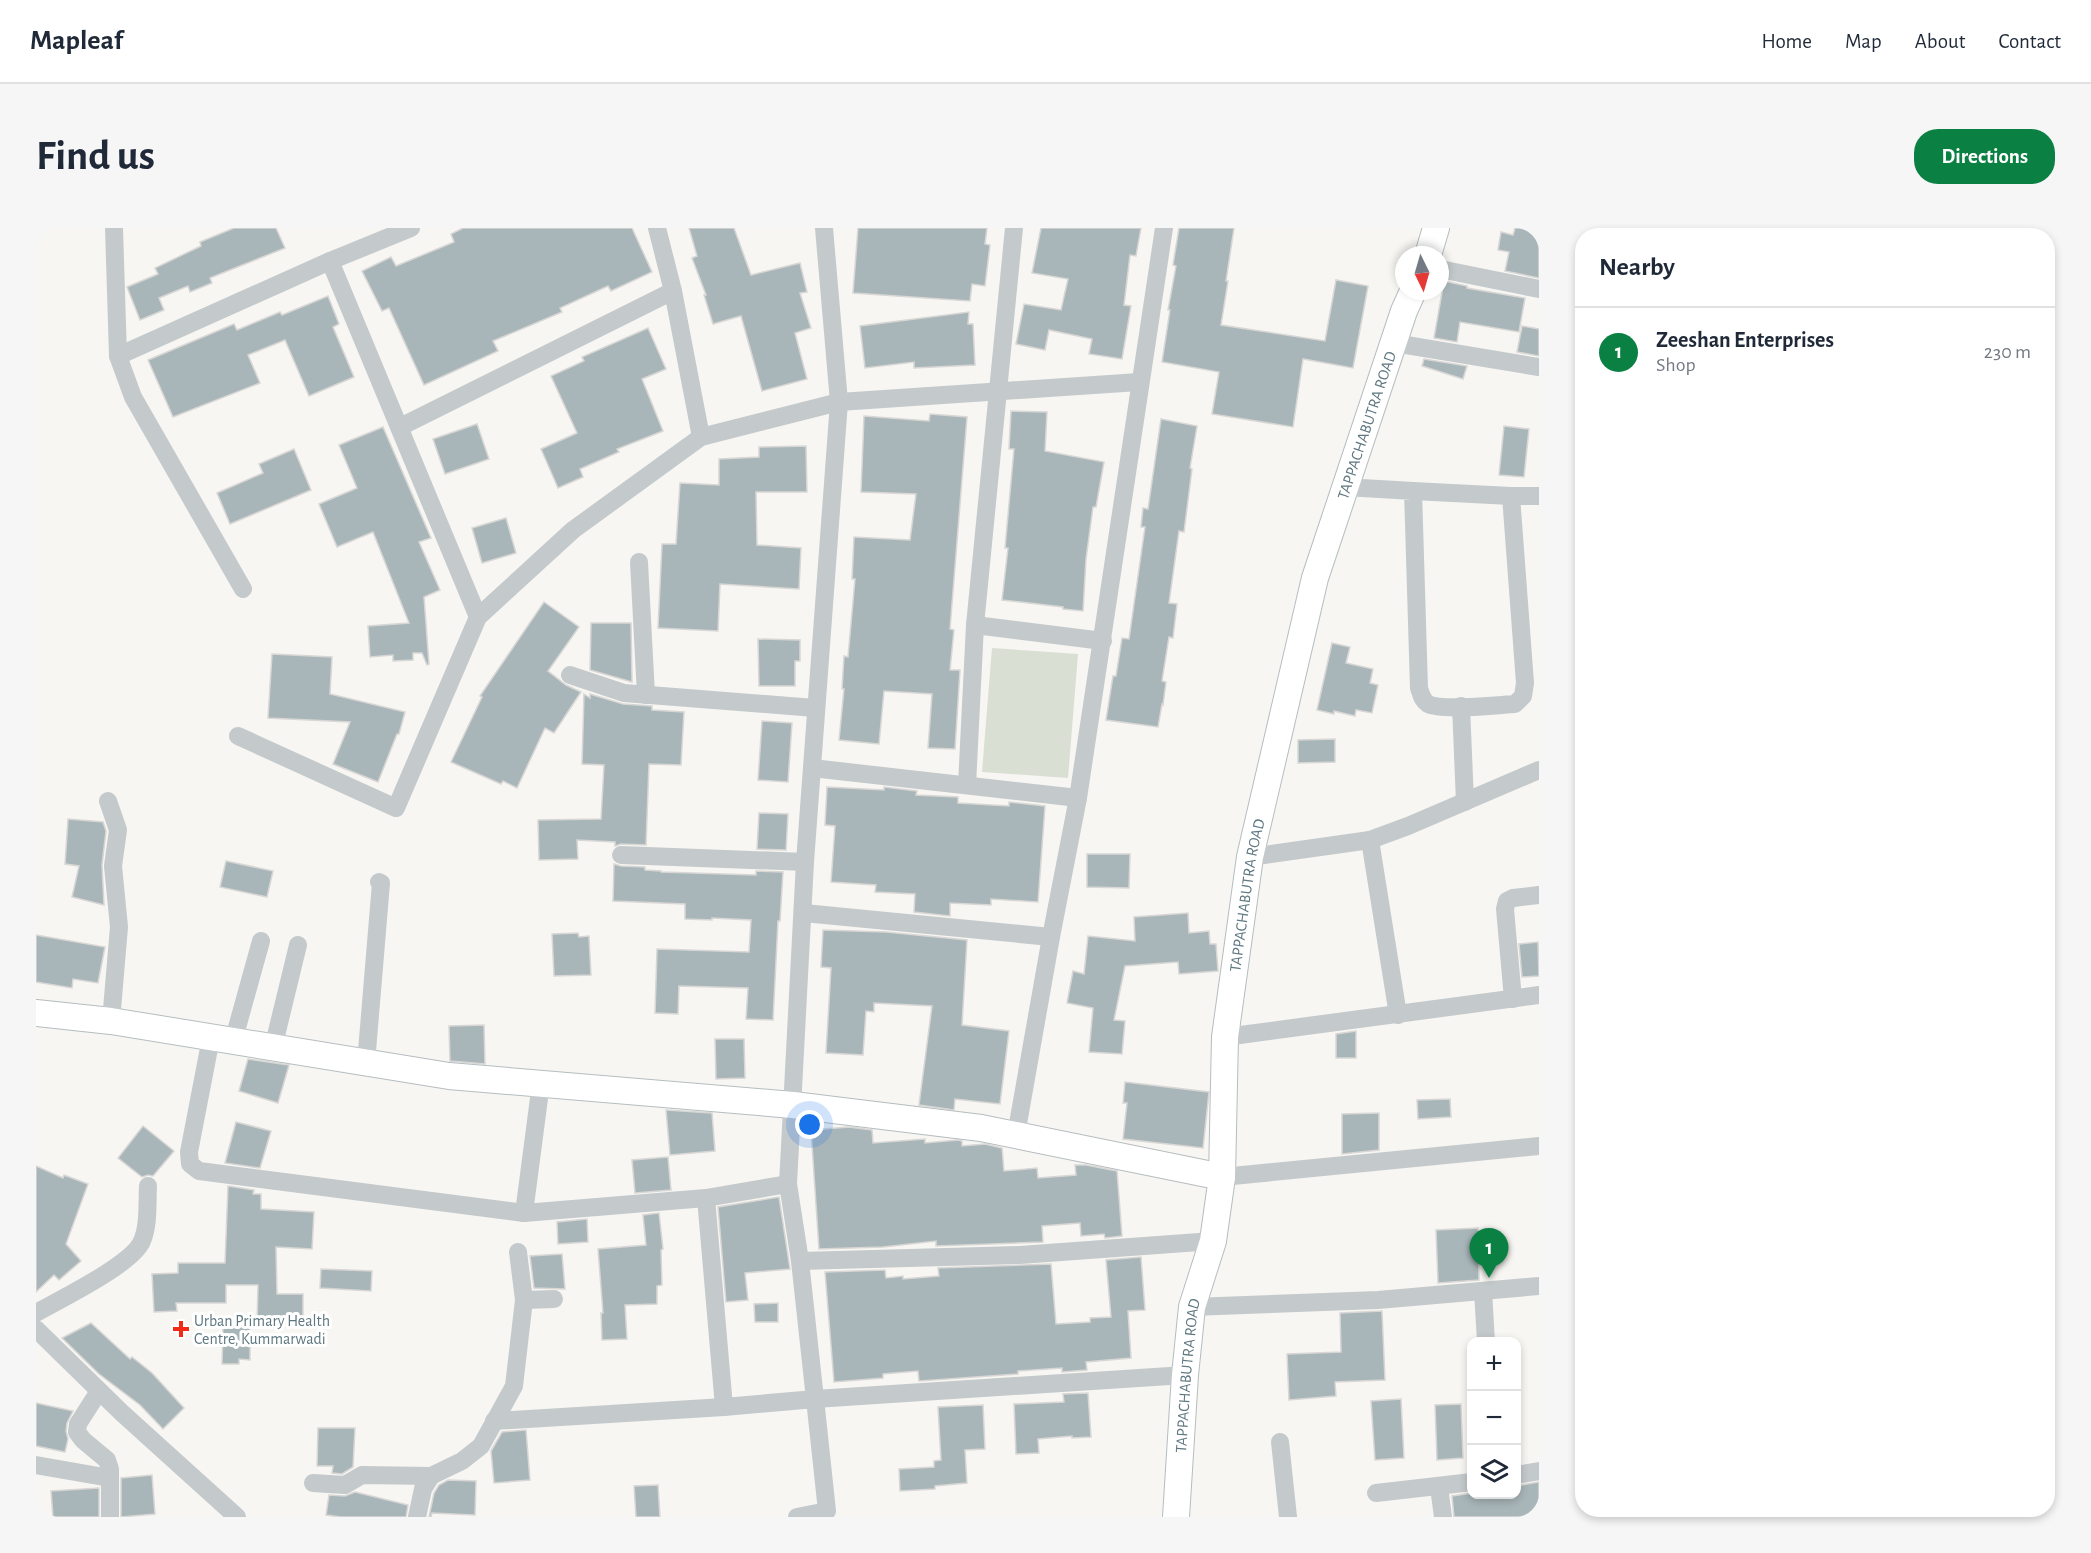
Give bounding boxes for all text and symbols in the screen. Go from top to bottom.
text: Mapleaf [30,27,123,55]
text: Home [1761,31,1812,52]
text: Map [1845,31,1882,52]
text: About [1915,31,1965,52]
text: Contact [1998,31,2061,52]
button: Directions [1914,129,2055,184]
text: Find us [36,135,155,177]
north arrow [1395,246,1449,300]
text: Nearby [1599,254,1675,280]
text: Zeeshan Enterprises [1656,329,1834,351]
text: 1 [1615,342,1622,362]
text: 230 m [1984,342,2031,362]
street label: TAPPACHABUTRA ROAD [1335,349,1399,501]
text: Shop [1656,355,1696,375]
street label: TAPPACHABUTRA ROAD [1227,817,1268,973]
your location [795,1110,824,1139]
pin: 1 [1470,1228,1508,1278]
street label: TAPPACHABUTRA ROAD [1173,1296,1203,1453]
place label: Urban Primary Health Centre, Kummarwadi [194,1313,330,1347]
marker: Urban Primary Health Centre, Kummarwadi [172,1320,190,1338]
map controls [1467,1337,1521,1499]
button: + [1467,1337,1521,1391]
button: − [1467,1391,1521,1445]
button: layers [1467,1445,1521,1499]

